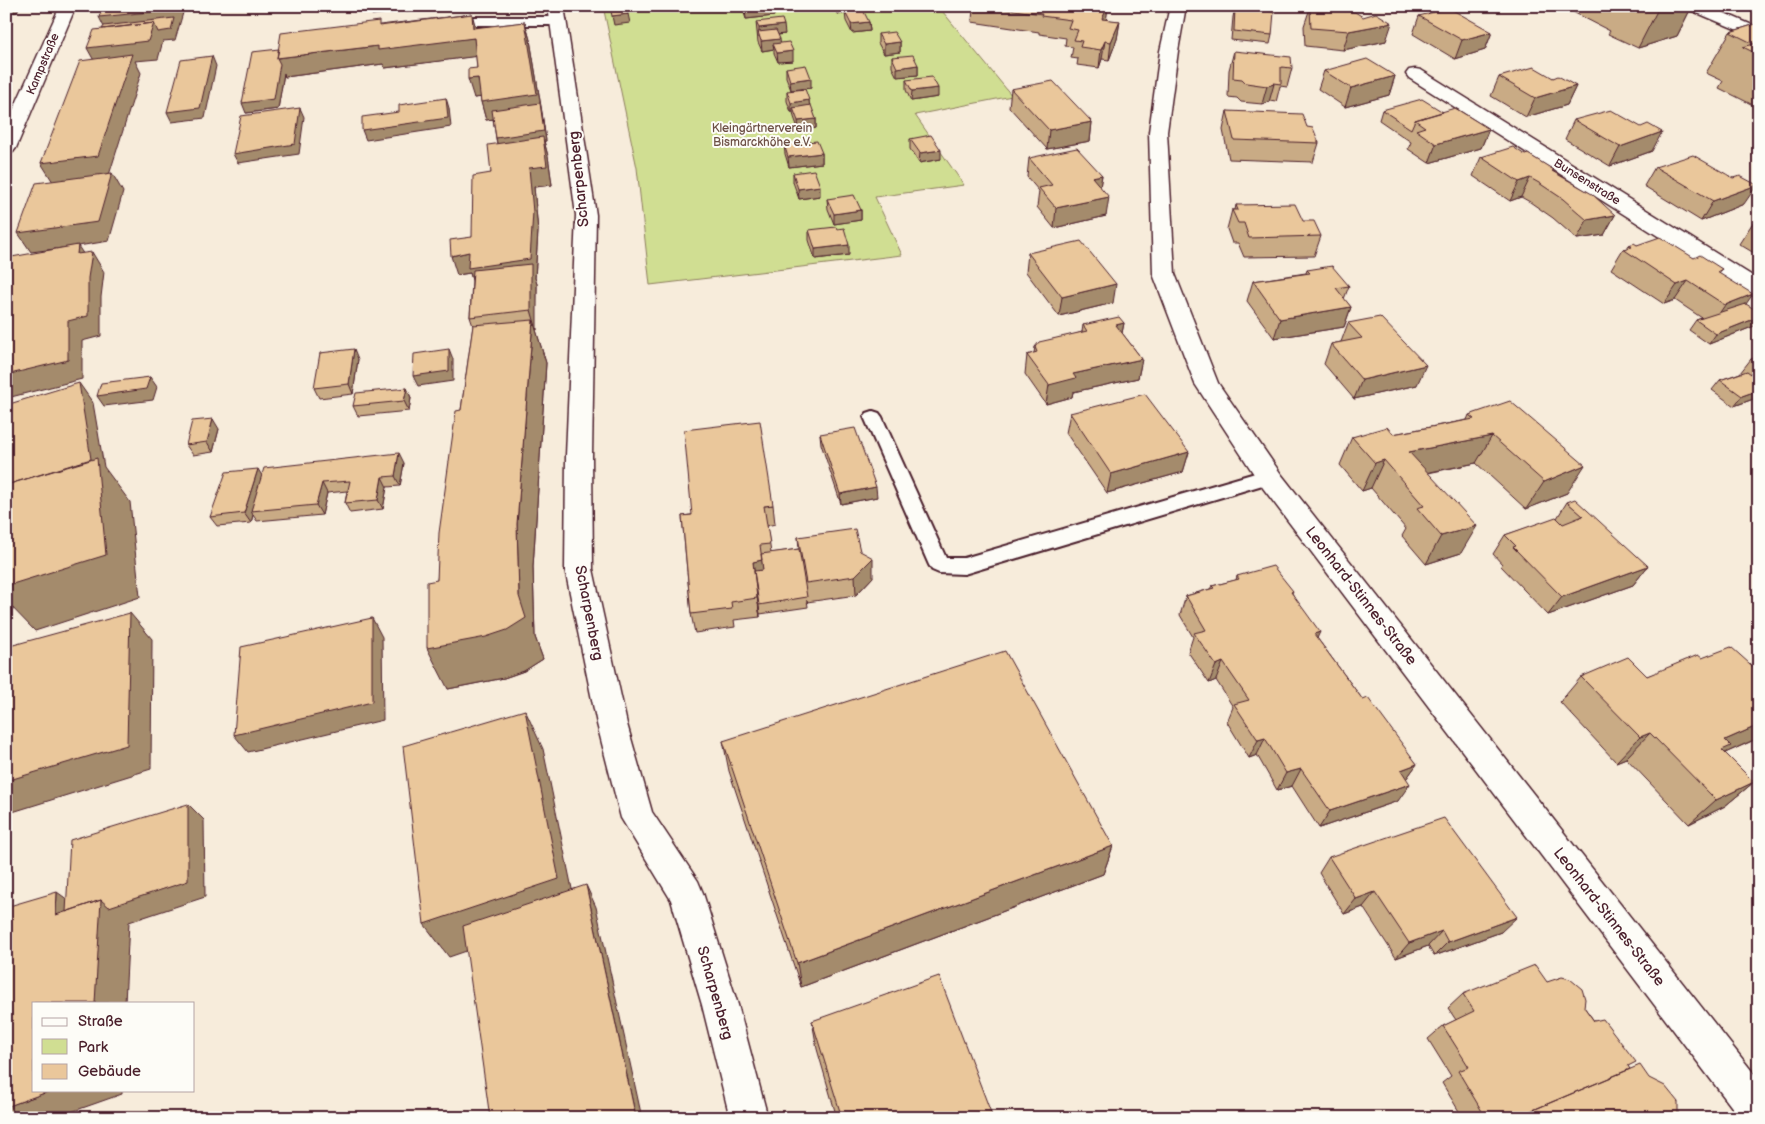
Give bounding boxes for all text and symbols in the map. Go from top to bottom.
street label: Kampstraße [23,31,63,97]
park label: Kleingärtnerverein Bismarckhöhe e.V. [712,121,813,150]
street label: Scharpenberg [565,130,593,228]
street label: Bunsenstraße [1551,156,1623,208]
street label: Leonhard-Stinnes-Straße [1301,523,1421,669]
street label: Scharpenberg [570,564,608,662]
street label: Leonhard-Stinnes-Straße [1549,844,1669,990]
street label: Scharpenberg [693,944,737,1042]
legend [32,1002,195,1092]
text: Straße [78,1012,123,1031]
text: Park [78,1038,109,1057]
text: Gebäude [78,1062,141,1081]

